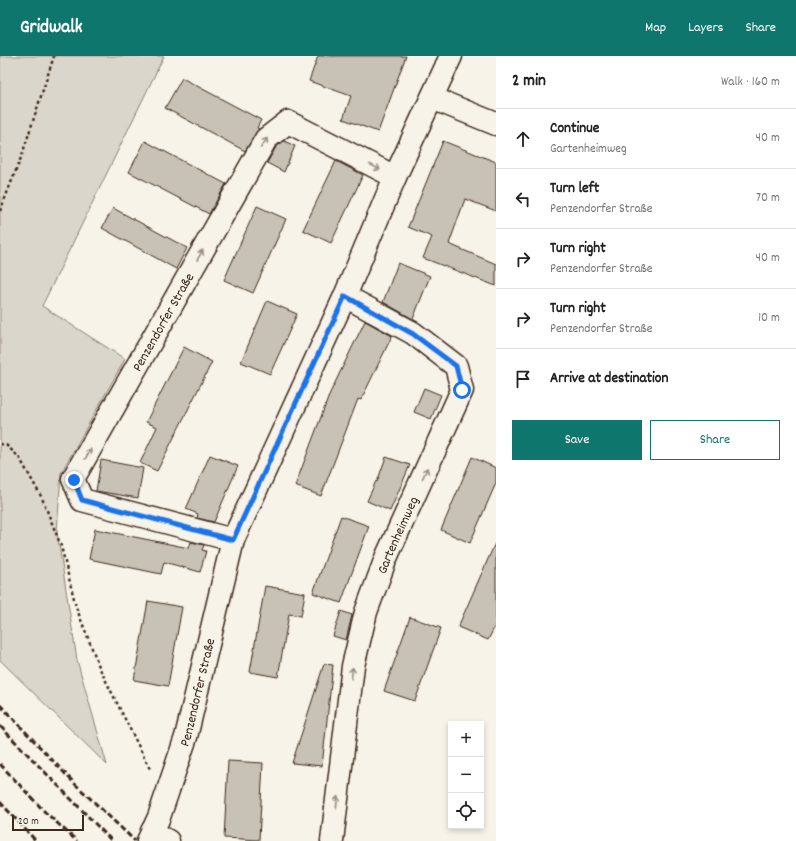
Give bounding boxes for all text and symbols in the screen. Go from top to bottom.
text: Gridwalk [20,15,83,42]
text: Map [645,18,666,38]
text: Layers [688,18,723,38]
text: Share [745,18,776,38]
text: 2 min [512,70,546,94]
text: Walk · 160 m [721,73,780,92]
text: Continue [550,118,599,140]
icon: ahead [512,128,534,150]
text: 40 m [756,129,780,148]
one-way arrow [260,137,268,148]
text: Gartenheimweg [550,140,627,159]
one-way arrow [369,164,381,171]
text: Turn left [550,178,599,200]
icon: left [512,188,534,210]
text: 70 m [756,189,780,208]
text: Penzendorfer Straße [550,200,652,219]
text: Turn right [550,238,606,260]
icon: right [512,248,534,270]
text: 40 m [756,249,780,268]
one-way arrow [196,250,204,262]
text: Penzendorfer Straße [550,260,652,279]
street label: Penzendorfer Straße [128,270,200,376]
text: Turn right [550,298,606,320]
icon: right [512,308,534,330]
text: 10 m [758,309,780,328]
text: Penzendorfer Straße [550,320,652,339]
icon: arrive [512,368,534,390]
text: Arrive at destination [550,368,668,390]
route start [453,381,471,399]
button: Save [512,420,642,460]
button: Share [650,420,780,460]
one-way arrow [84,448,92,460]
one-way arrow [422,467,429,479]
route end [65,471,83,489]
street label: Gartenheimweg [373,494,425,577]
street label: Penzendorfer Straße [176,637,221,749]
one-way arrow [348,667,356,680]
map controls [448,721,484,829]
button: + [448,721,484,757]
button: − [448,757,484,793]
button: locate [448,793,484,829]
one-way arrow [333,796,340,809]
scale bar [12,813,84,832]
text: 20 m [18,814,39,830]

